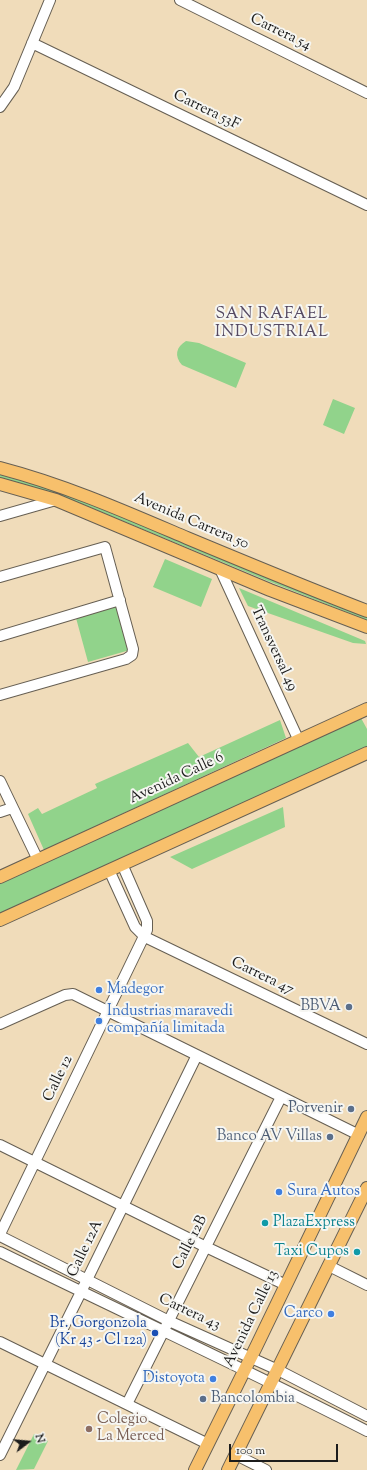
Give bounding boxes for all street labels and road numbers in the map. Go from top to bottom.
street label: Carrera 54 [247,11,313,55]
street label: Carrera 53F [170,87,242,135]
street label: Avenida Carrera 50 [131,490,251,554]
street label: Transversal 49 [246,604,300,694]
street label: Avenida Calle 6 [127,749,227,809]
street label: Carrera 47 [228,954,296,1000]
street label: Calle 12 [40,1053,78,1105]
street label: Calle 12B [170,1213,212,1273]
street label: Calle 12A [64,1217,108,1281]
street label: Avenida Calle 13 [221,1268,283,1370]
street label: Carrera 43 [155,1291,223,1335]

